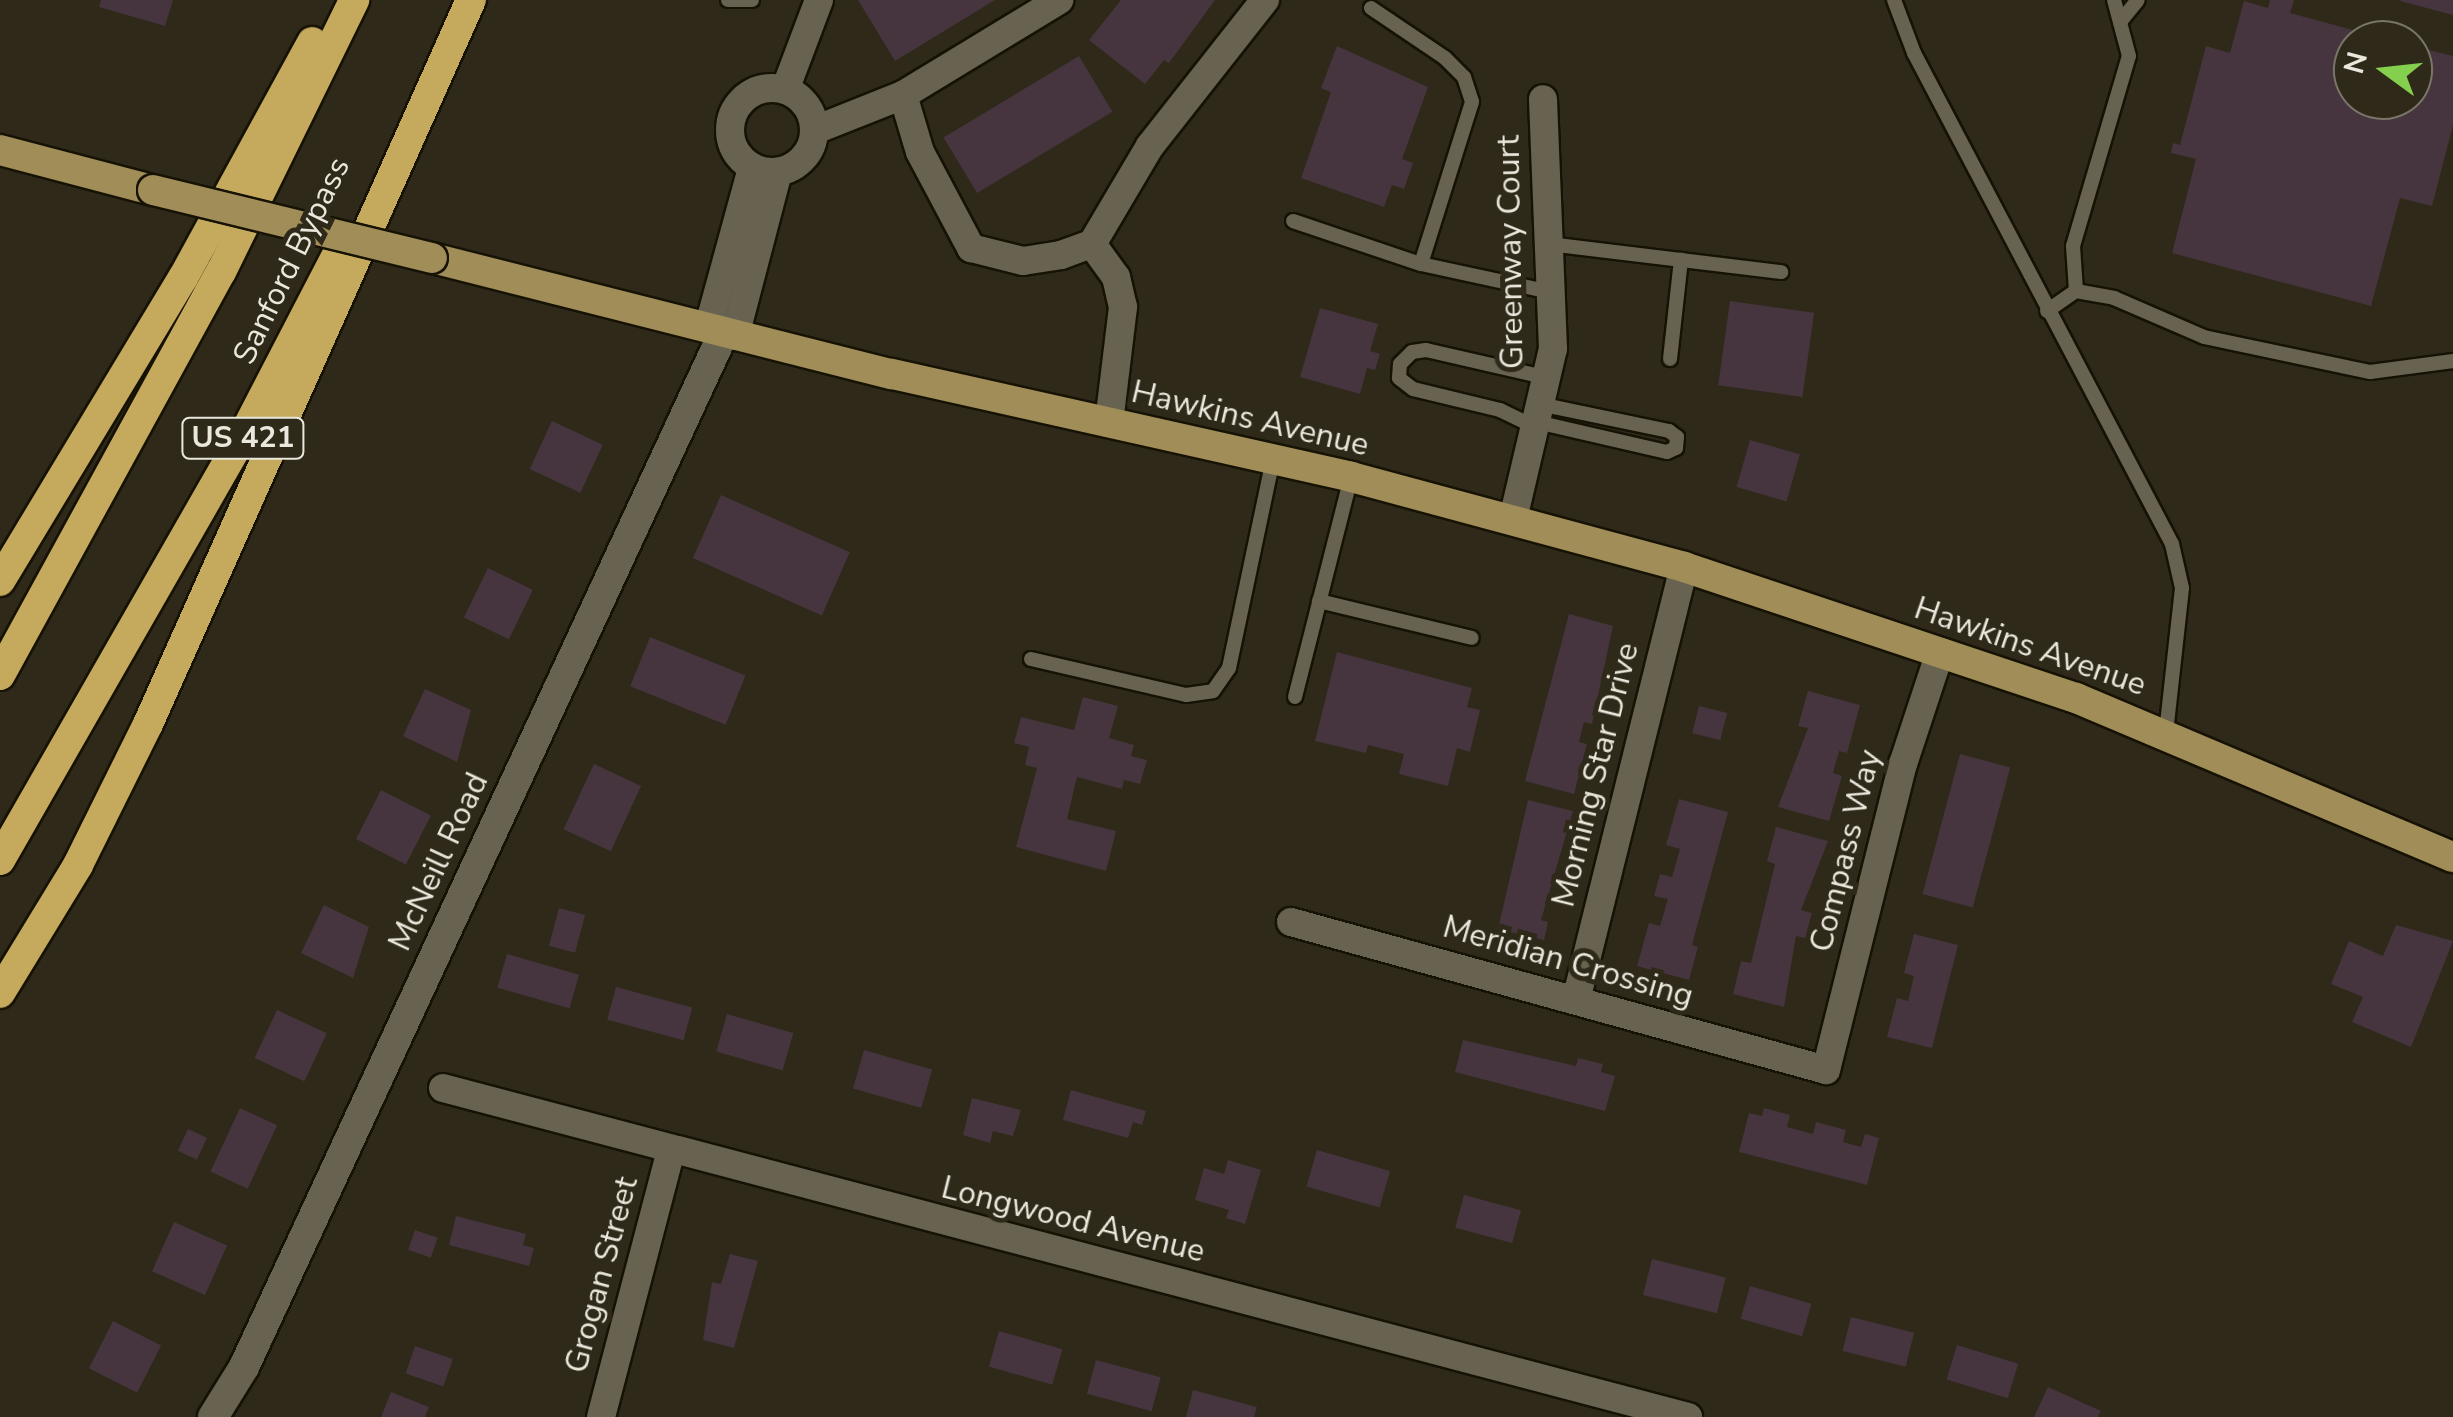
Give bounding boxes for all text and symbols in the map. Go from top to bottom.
north arrow [2333,20,2433,120]
text: N [2335,48,2377,78]
street label: Greenway Court [1490,135,1532,369]
street label: Sanford Bypass [225,151,359,371]
street label: Hawkins Avenue [1128,373,1372,465]
road number: US 421 [180,413,306,463]
street label: Hawkins Avenue [1909,589,2151,705]
street label: Morning Star Drive [1545,639,1647,911]
street label: Compass Way [1802,746,1890,956]
street label: McNeill Road [381,767,497,957]
street label: Meridian Crossing [1439,908,1697,1016]
street label: Longwood Avenue [937,1169,1209,1271]
street label: Grogan Street [557,1173,647,1377]

